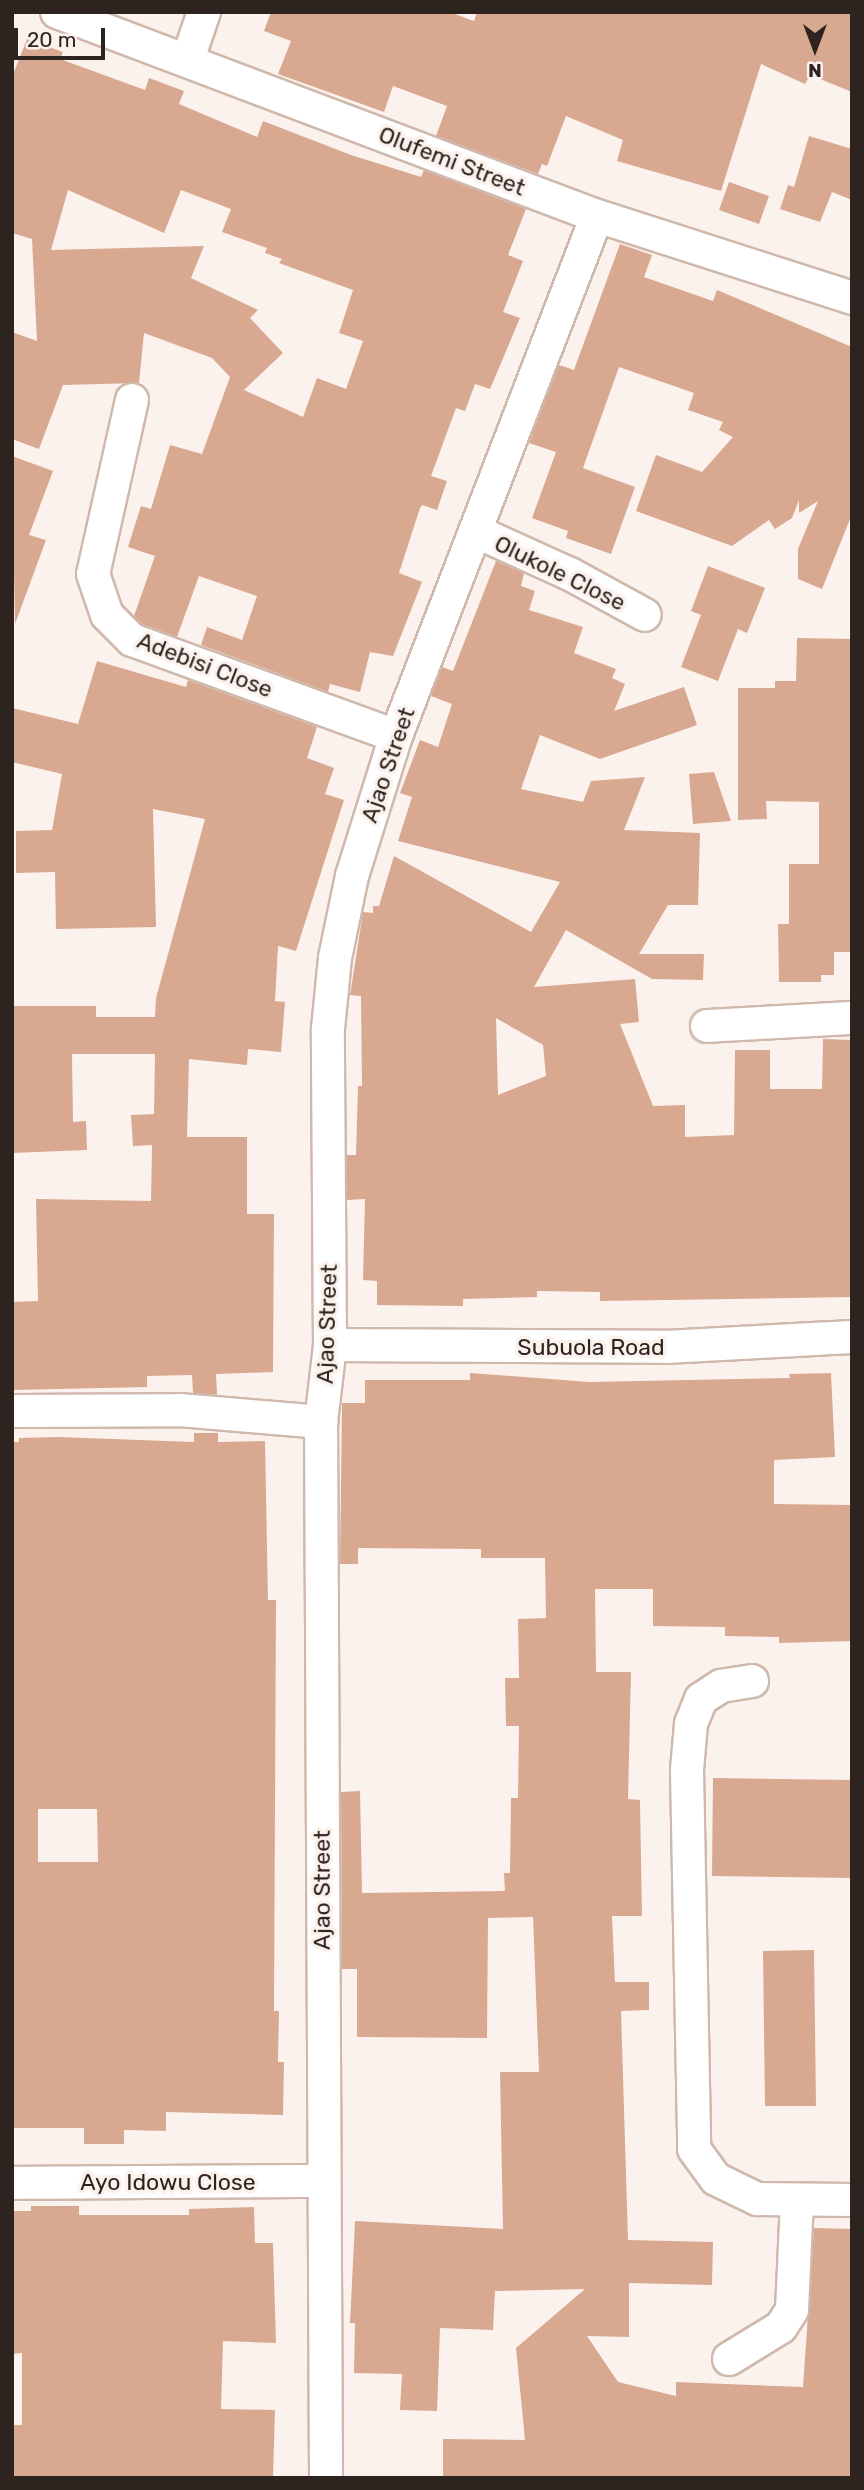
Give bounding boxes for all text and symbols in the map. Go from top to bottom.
scale bar [18,14,108,58]
north arrow [780,14,850,84]
text: 20 m [27,27,76,52]
text: N [808,59,822,82]
street label: Olufemi Street [375,120,529,202]
street label: Olukole Close [490,529,630,617]
street label: Adebisi Close [133,627,277,703]
street label: Ajao Street [355,704,421,826]
street label: Ajao Street [311,1264,343,1384]
street label: Subuola Road [517,1333,665,1361]
street label: Ajao Street [308,1830,336,1950]
street label: Ayo Idowu Close [80,2168,256,2196]

